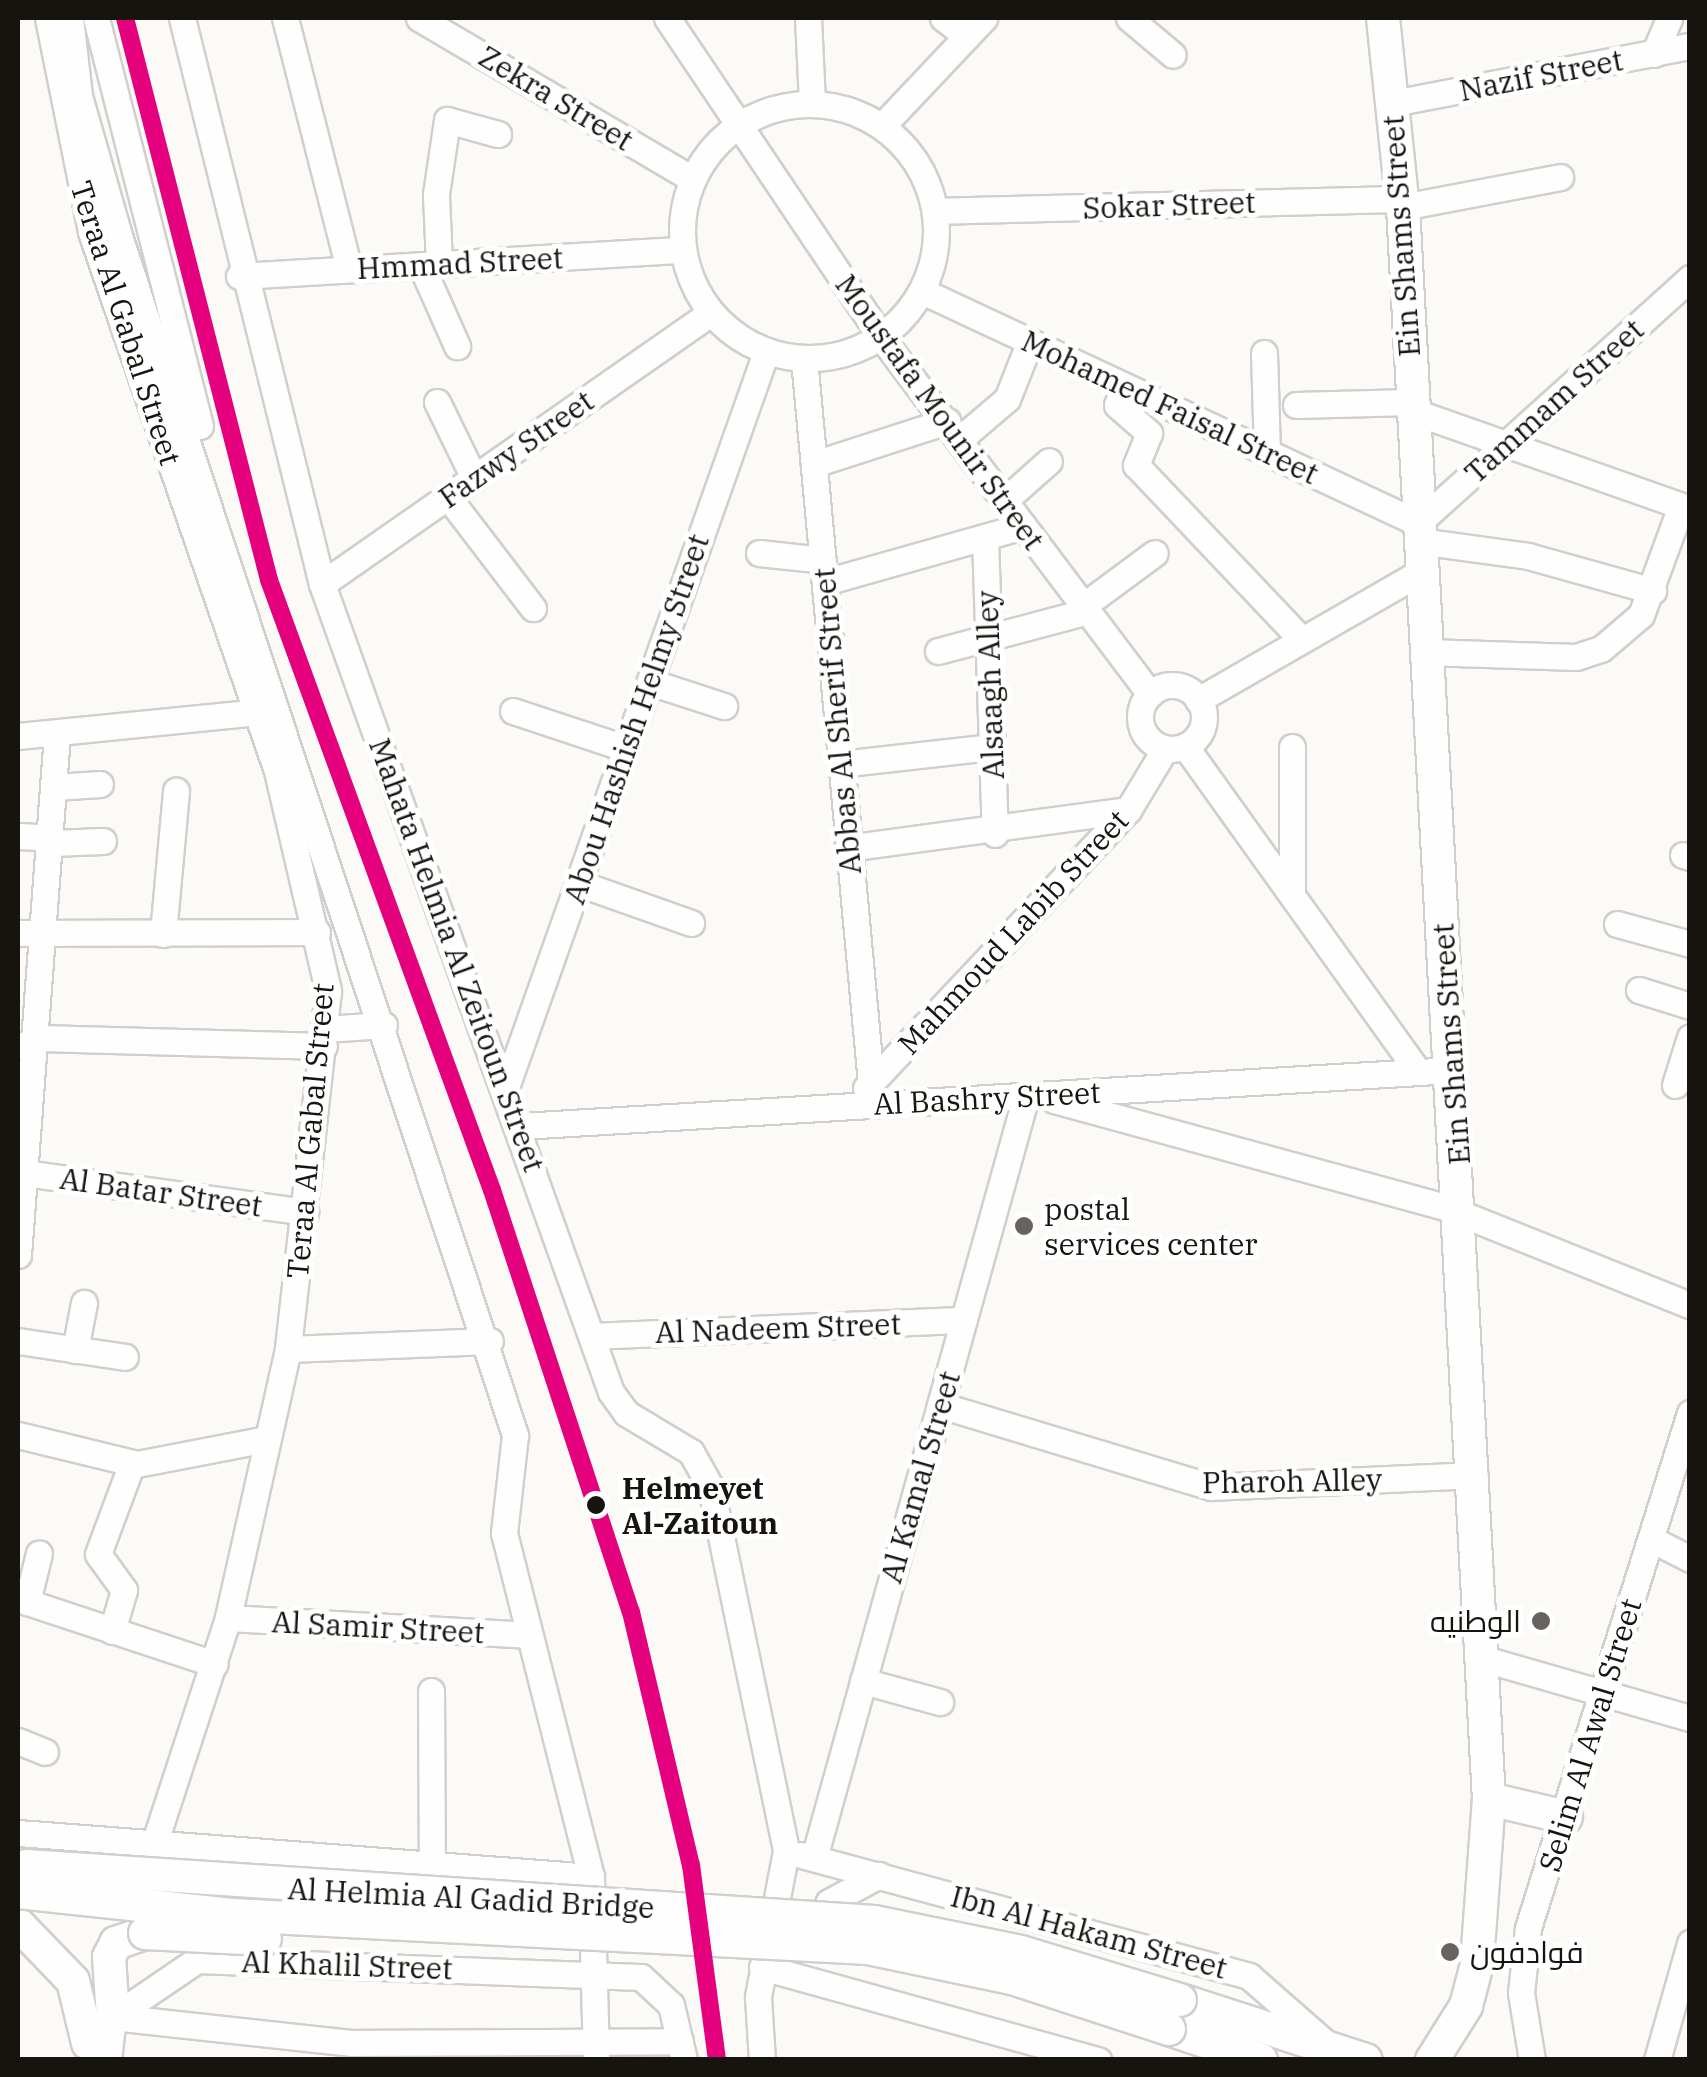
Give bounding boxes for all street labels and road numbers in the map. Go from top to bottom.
street label: Zekra Street [472,38,640,158]
street label: Nazif Street [1456,42,1626,108]
street label: Ein Shams Street [1375,114,1427,358]
street label: Teraa Al Gabal Street [63,176,189,470]
street label: Sokar Street [1082,184,1256,226]
street label: Hmmad Street [356,240,564,286]
street label: Moustafa Mounir Street [828,267,1052,557]
street label: Tammam Street [1457,311,1651,491]
street label: Mohamed Faisal Street [1016,322,1324,492]
street label: Fazwy Street [432,383,600,515]
street label: Abou Hashish Helmy Street [556,529,716,909]
street label: Abbas Al Sherif Street [806,566,868,876]
street label: Alsaagh Alley [969,590,1011,780]
street label: Mahata Helmia Al Zeitoun Street [362,733,552,1177]
street label: Mahmoud Labib Street [890,802,1136,1062]
street label: Ein Shams Street [1425,922,1477,1166]
street label: Teraa Al Gabal Street [279,982,341,1280]
street label: Al Bashry Street [872,1074,1102,1122]
street label: Al Batar Street [58,1160,264,1224]
street label: Al Nadeem Street [654,1306,902,1350]
street label: Al Kamal Street [873,1367,967,1587]
street label: Pharoh Alley [1202,1461,1382,1501]
street label: Selim Al Awal Street [1531,1594,1649,1876]
street label: Al Samir Street [271,1603,485,1651]
street label: Al Helmia Al Gadid Bridge [287,1870,655,1926]
street label: Ibn Al Hakam Street [947,1878,1231,1986]
street label: Al Khalil Street [241,1943,453,1987]

